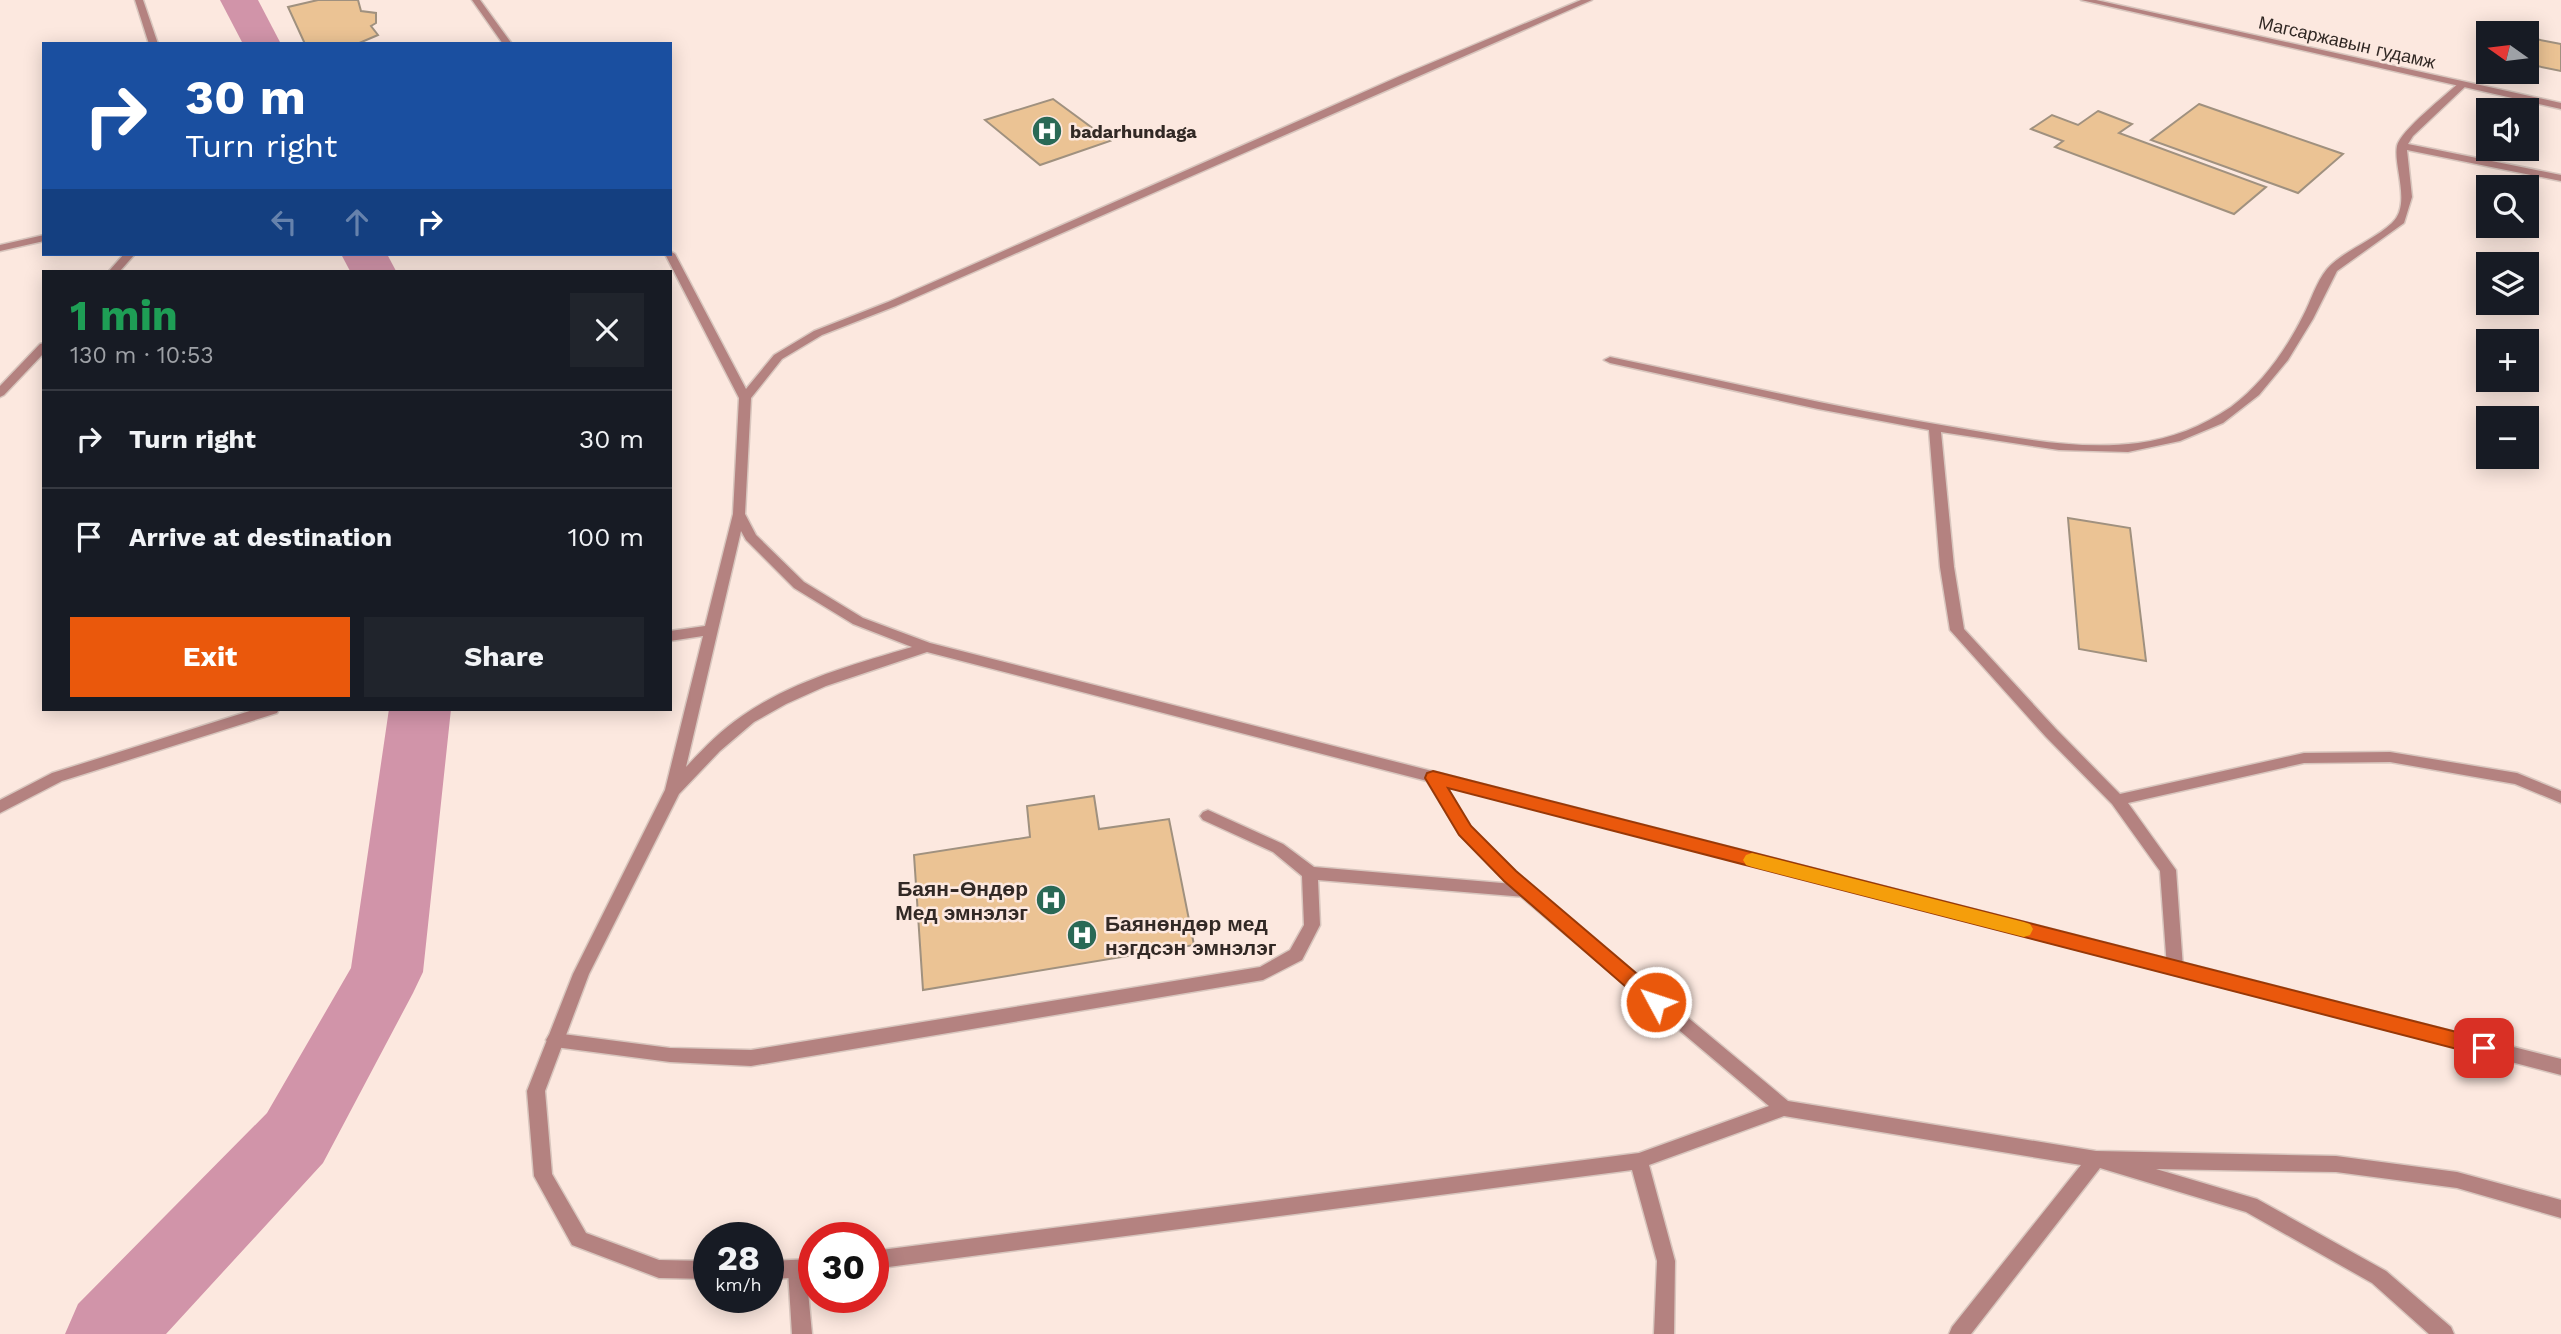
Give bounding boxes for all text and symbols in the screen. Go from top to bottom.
street label: Магсаржавын гудамж [2256,11,2438,73]
north arrow [2476,21,2539,84]
map controls [2476,21,2539,469]
text: 30 m [185,68,306,126]
icon: right [70,70,161,161]
button: sound [2476,98,2539,161]
hospital icon: badarhundaga [1030,114,1064,148]
place label: badarhundaga [1070,121,1197,142]
text: Turn right [185,127,337,165]
button: search [2476,175,2539,238]
icon: left [265,203,303,241]
icon: ahead [338,203,376,241]
icon: right [411,203,449,241]
button: layers [2476,252,2539,315]
text: 1 min [70,291,178,340]
button: close [570,293,644,367]
button: + [2476,329,2539,392]
text: 130 m · 10:53 [70,342,214,369]
button: − [2476,406,2539,469]
icon: right [70,420,108,458]
text: Turn right [129,424,256,454]
text: 30 m [579,424,644,454]
icon: arrive [70,518,108,556]
text: Arrive at destination [129,522,392,552]
text: 100 m [568,522,644,552]
button: Exit [70,617,350,697]
button: Share [364,617,644,697]
place label: Баян-Өндөр Мед эмнэлэг [895,876,1028,925]
hospital icon: Баян-Өндөр Мед эмнэлэг [1034,883,1068,917]
place label: Баянөндөр мед нэгдсэн эмнэлэг [1105,911,1277,960]
hospital icon: Баянөндөр мед нэгдсэн эмнэлэг [1065,918,1099,952]
position arrow [1619,965,1693,1039]
pin [2454,1018,2514,1078]
icon: arrive [2465,1029,2503,1067]
speed limit sign: 30 [798,1222,889,1313]
text: 28 [717,1237,760,1279]
text: km/h [715,1274,762,1295]

